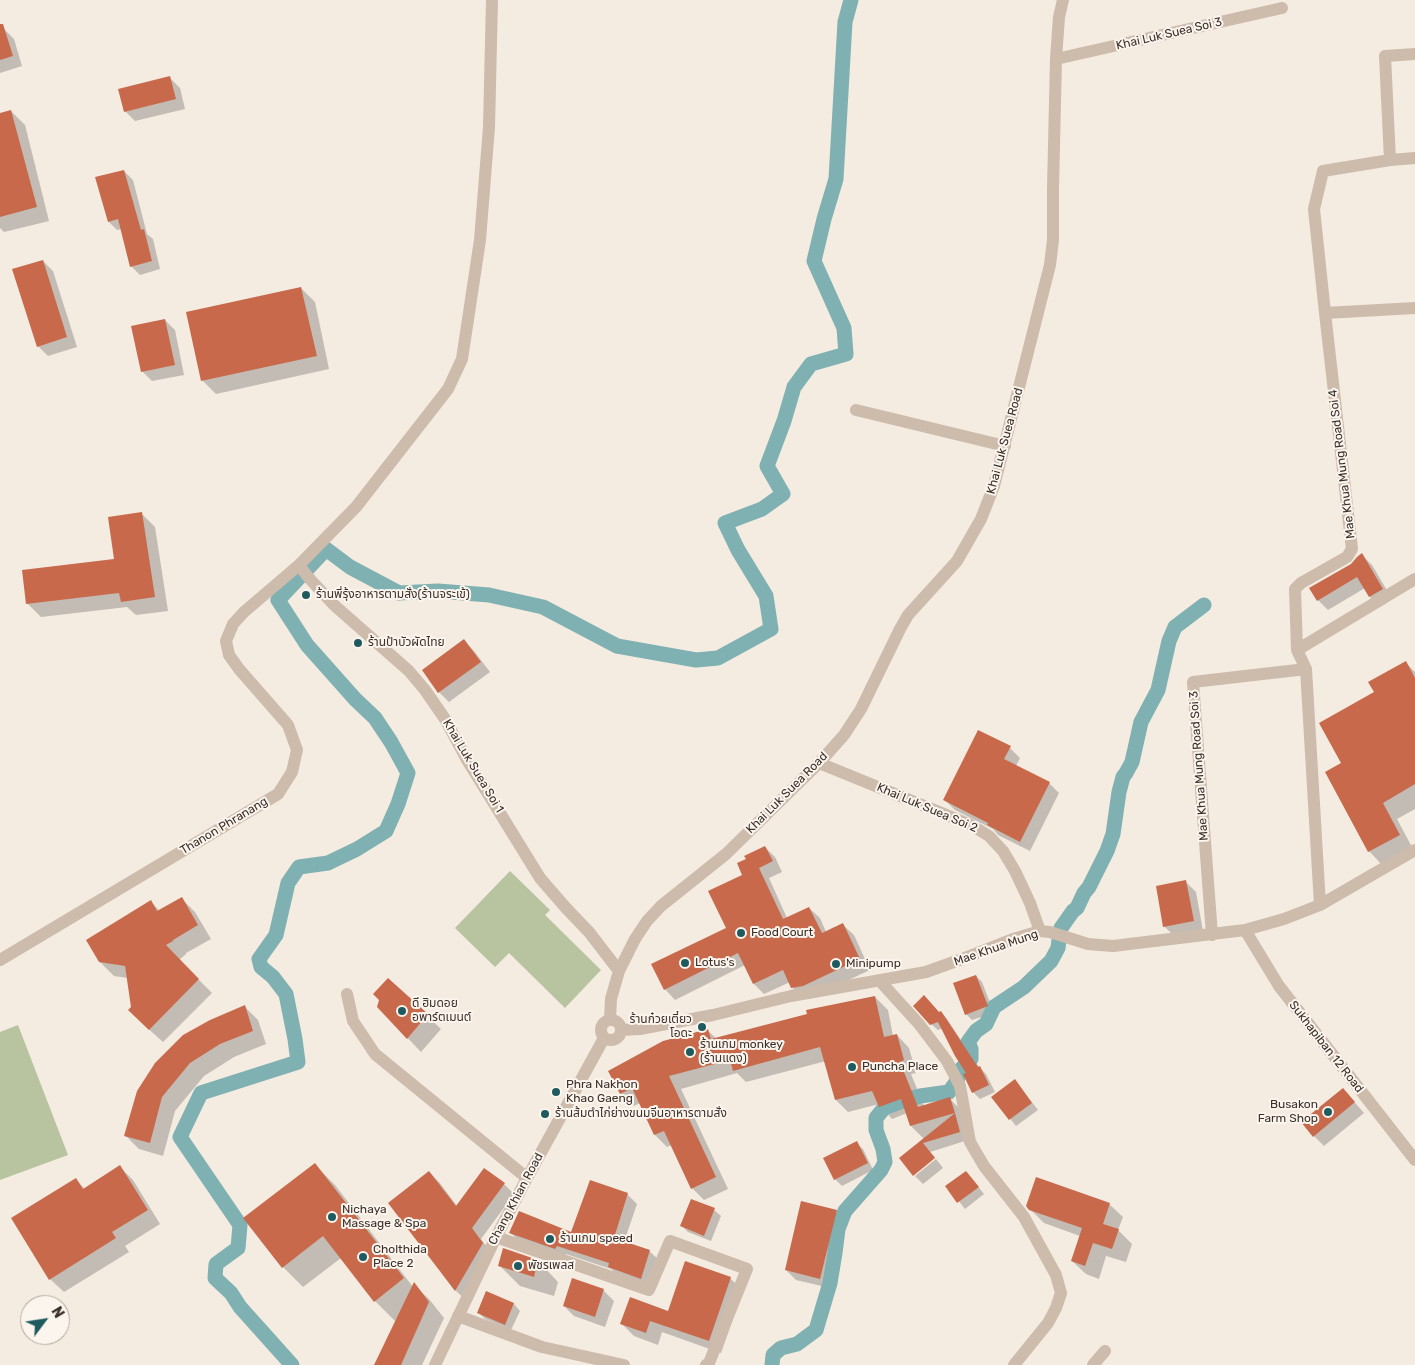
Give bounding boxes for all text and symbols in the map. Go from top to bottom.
street label: Khai Luk Suea Soi 3 [1115,15,1223,53]
street label: Khai Luk Suea Road [984,386,1026,496]
street label: Mae Khua Mung Road Soi 4 [1326,389,1358,539]
place label: ร้านพี่รุ้งอาหารตามสั่ง(ร้านจระเข้) [316,588,470,602]
marker: ร้านพี่รุ้งอาหารตามสั่ง(ร้านจระเข้) [300,589,312,601]
place label: ร้านป้าบัวผัดไทย [368,636,445,650]
marker: ร้านป้าบัวผัดไทย [352,637,364,649]
street label: Mae Khua Mung Road Soi 3 [1187,691,1211,841]
street label: Khai Luk Suea Soi 1 [439,717,507,815]
street label: Khai Luk Suea Road [743,749,831,837]
street label: Khai Luk Suea Soi 2 [874,780,980,836]
street label: Thanon Phranang [178,794,270,858]
place label: Food Court [751,926,813,940]
marker: Food Court [735,927,747,939]
street label: Mae Khua Mung [952,927,1040,969]
place label: Lotus's [695,956,735,970]
marker: Lotus's [679,957,691,969]
place label: Minipump [846,957,901,971]
marker: Minipump [830,958,842,970]
place label: ดี ฮิมดอย อพาร์ตเมนต์ [412,997,471,1025]
street label: Sukhapiban 12 Road [1286,998,1366,1096]
marker: ดี ฮิมดอย อพาร์ตเมนต์ [396,1005,408,1017]
place label: ร้านก๋วยเตี๋ยว โอดะ [630,1013,692,1041]
marker: ร้านก๋วยเตี๋ยว โอดะ [696,1021,708,1033]
place label: ร้านเกม monkey (ร้านแดง) [700,1038,783,1066]
marker: ร้านเกม monkey (ร้านแดง) [684,1046,696,1058]
place label: Puncha Place [862,1060,938,1074]
marker: Puncha Place [846,1061,858,1073]
place label: Phra Nakhon Khao Gaeng [566,1078,638,1106]
marker: Phra Nakhon Khao Gaeng [550,1086,562,1098]
place label: Busakon Farm Shop [1258,1098,1318,1126]
marker: Busakon Farm Shop [1322,1106,1334,1118]
place label: ร้านส้มตำไก่ย่างขนมจีนอาหารตามสั่ง [555,1107,727,1121]
marker: ร้านส้มตำไก่ย่างขนมจีนอาหารตามสั่ง [539,1108,551,1120]
street label: Chang Khian Road [486,1151,546,1247]
place label: Nichaya Massage & Spa [342,1203,426,1231]
marker: Nichaya Massage & Spa [326,1211,338,1223]
place label: ร้านเกม speed [560,1232,633,1246]
marker: ร้านเกม speed [544,1233,556,1245]
place label: Cholthida Place 2 [373,1243,427,1271]
marker: Cholthida Place 2 [357,1251,369,1263]
place label: พัชรเพลส [528,1259,574,1273]
marker: พัชรเพลส [512,1260,524,1272]
north arrow [20,1295,70,1345]
text: N [48,1304,67,1321]

